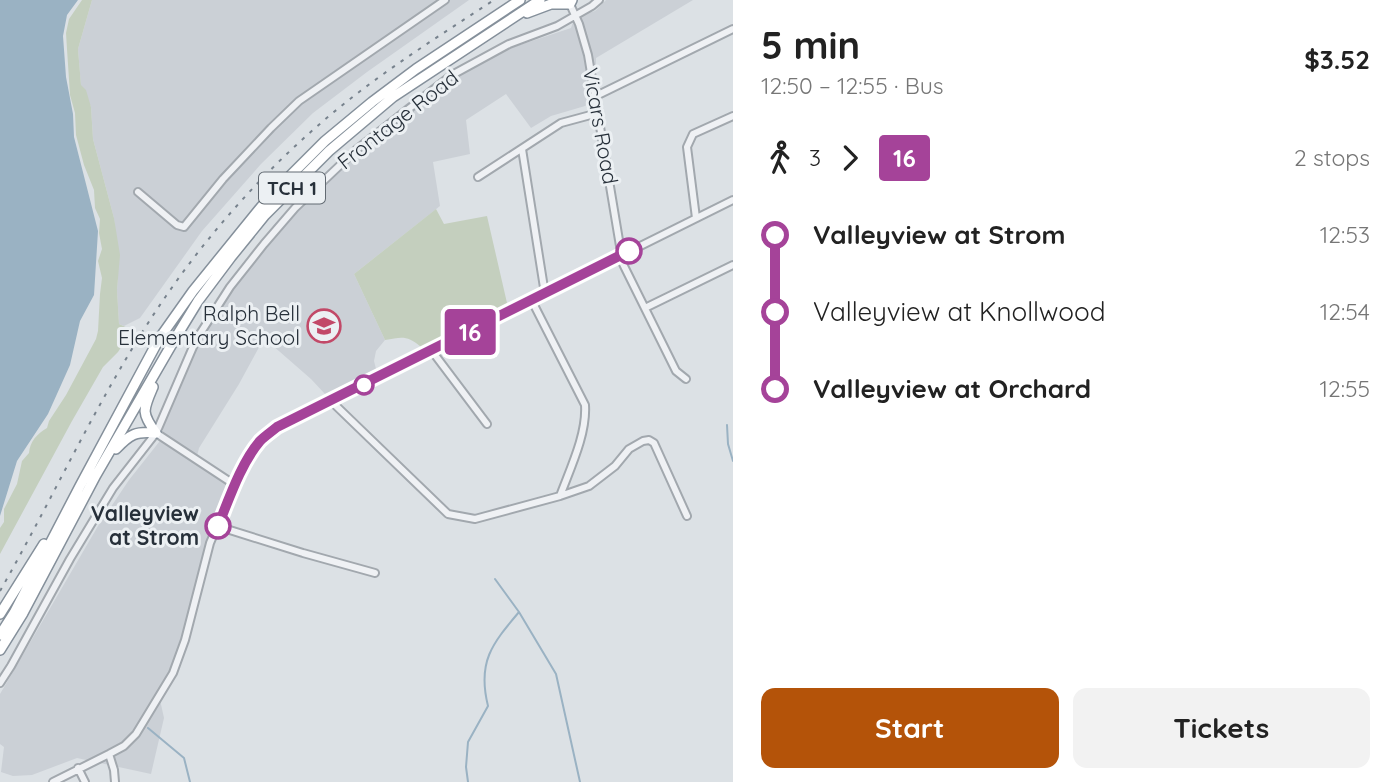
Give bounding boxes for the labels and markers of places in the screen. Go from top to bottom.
unlabelled marker [616,238,642,264]
place label: Ralph Bell Elementary School [118,300,300,350]
school or university icon: Ralph Bell Elementary School [305,307,343,345]
unlabelled marker [354,375,374,395]
place label: Valleyview at Strom [91,500,199,550]
marker: Valleyview at Strom [205,513,231,539]

